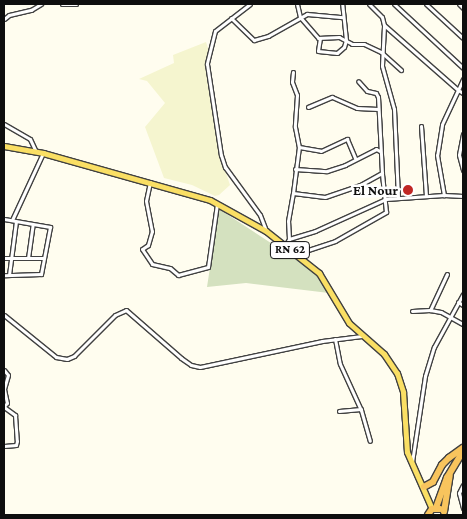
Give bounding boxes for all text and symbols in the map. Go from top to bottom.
place label: El Nour [353,182,398,198]
marker: El Nour [402,184,414,196]
road number: RN 62 [269,240,311,260]

